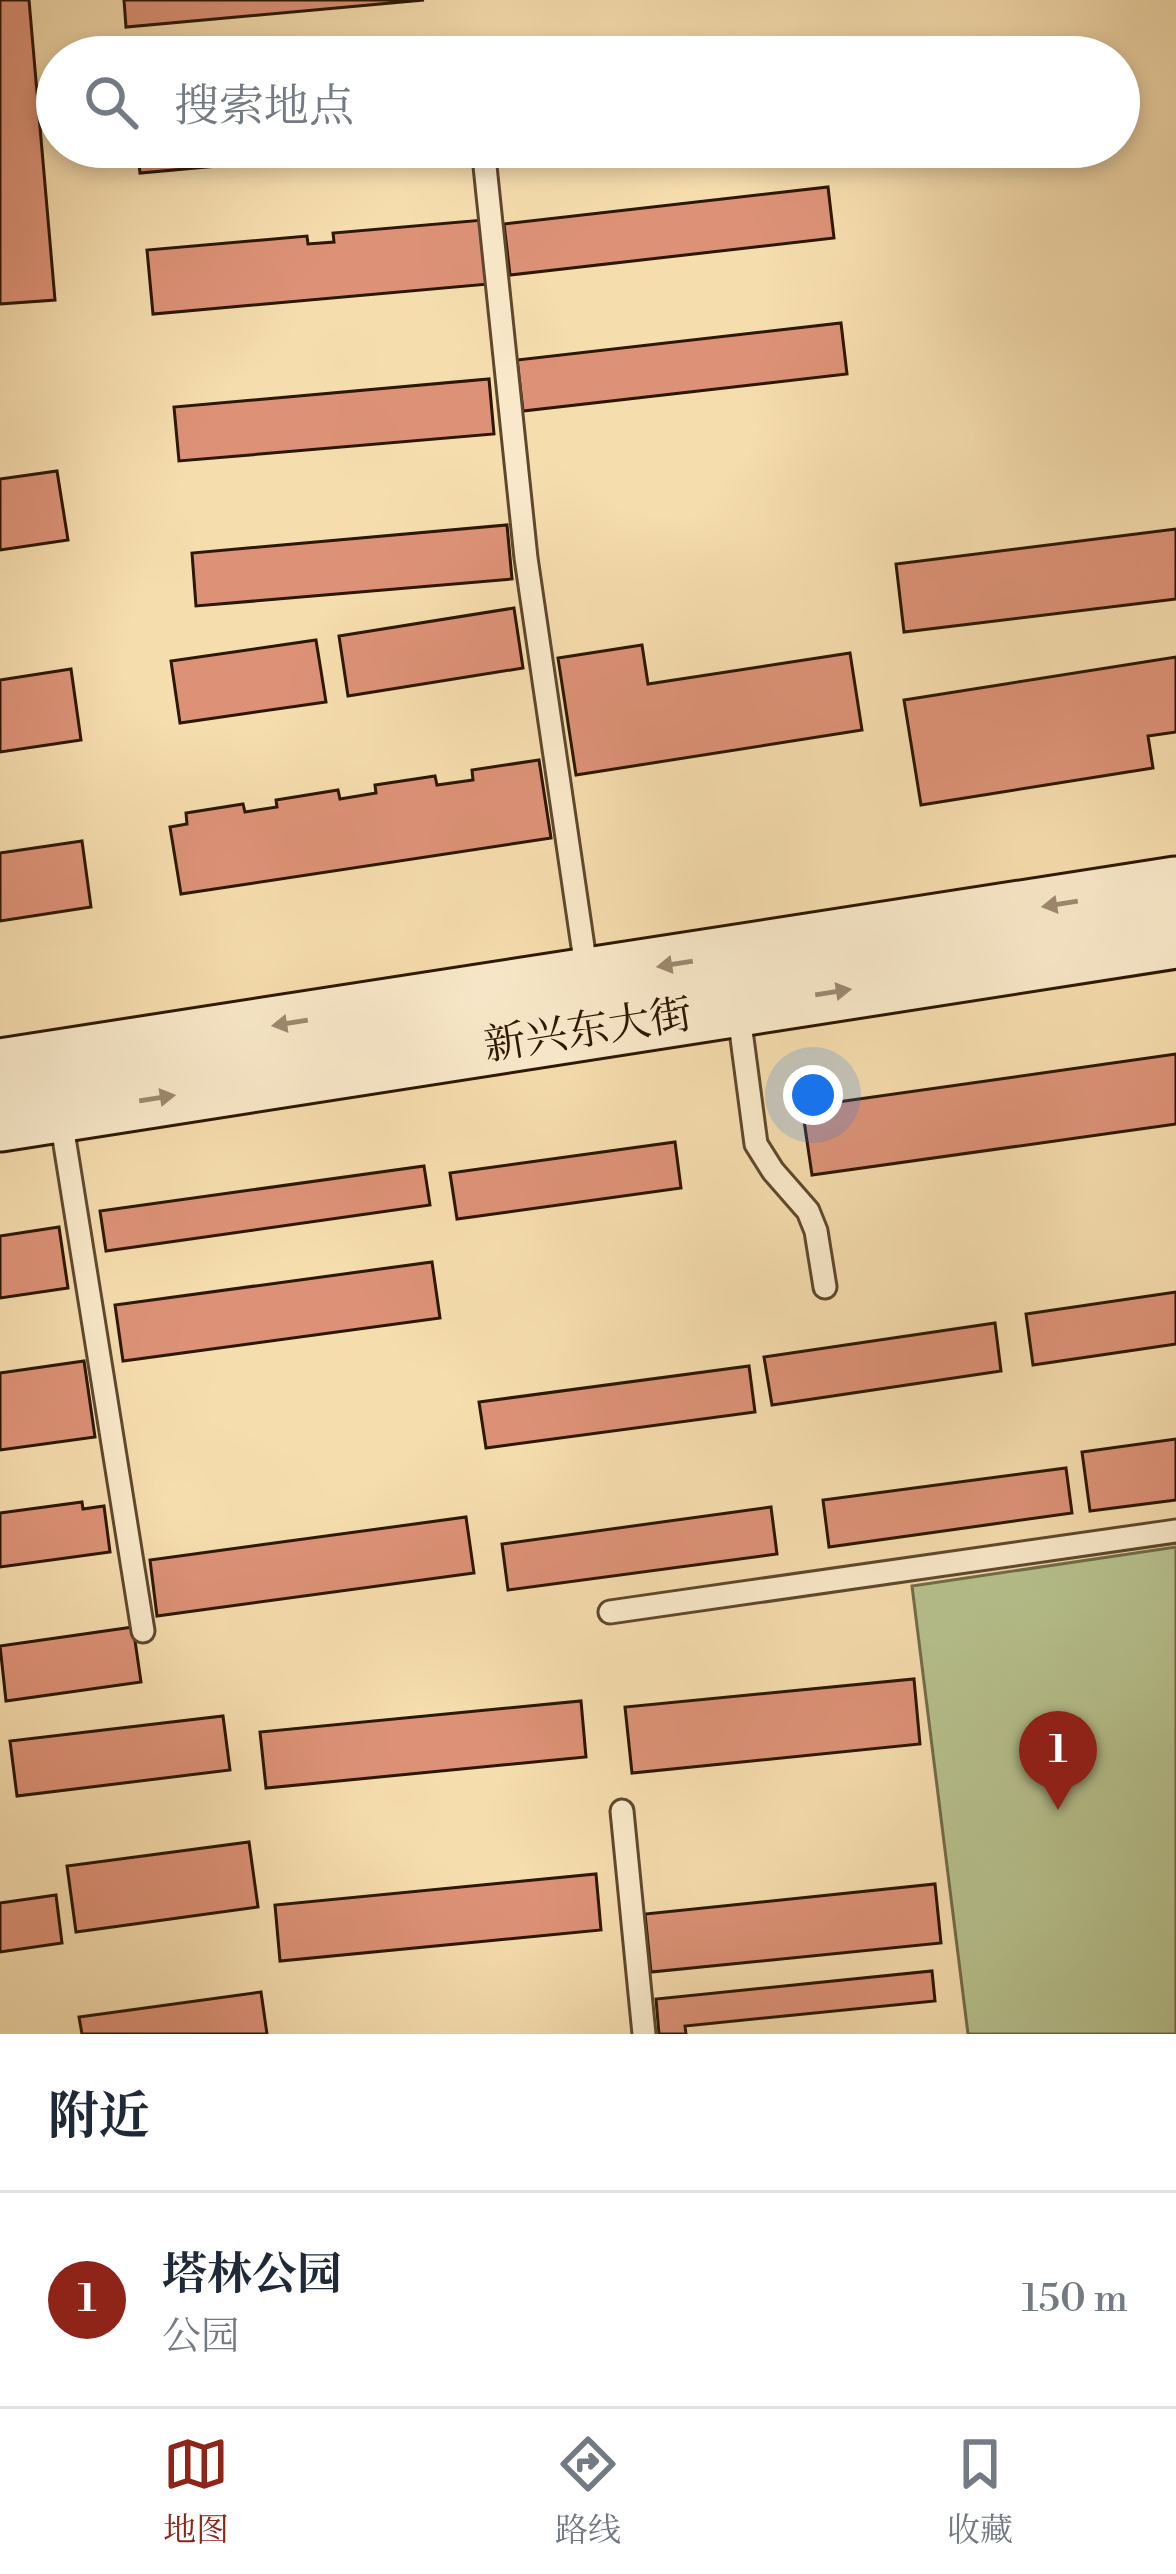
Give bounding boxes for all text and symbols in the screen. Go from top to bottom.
search box [36,36,1140,168]
icon: search [78,69,144,135]
text: 搜索地点 [174,79,354,136]
one-way arrow [1041,895,1079,914]
one-way arrow [656,954,693,973]
one-way arrow [815,983,852,1002]
street label: 新兴东大街 [480,988,696,1074]
one-way arrow [270,1015,308,1033]
your location [783,1065,843,1125]
one-way arrow [139,1088,176,1107]
pin: 1 [1019,1711,1097,1810]
text: 附近 [48,2086,150,2150]
text: 塔林公园 [162,2247,342,2304]
text: 1 [78,2275,96,2324]
text: 150 m [1022,2275,1128,2324]
text: 公园 [162,2313,240,2362]
tab: 地图 [163,2431,229,2552]
tab: 路线 [555,2431,621,2552]
tab: 收藏 [947,2431,1013,2552]

